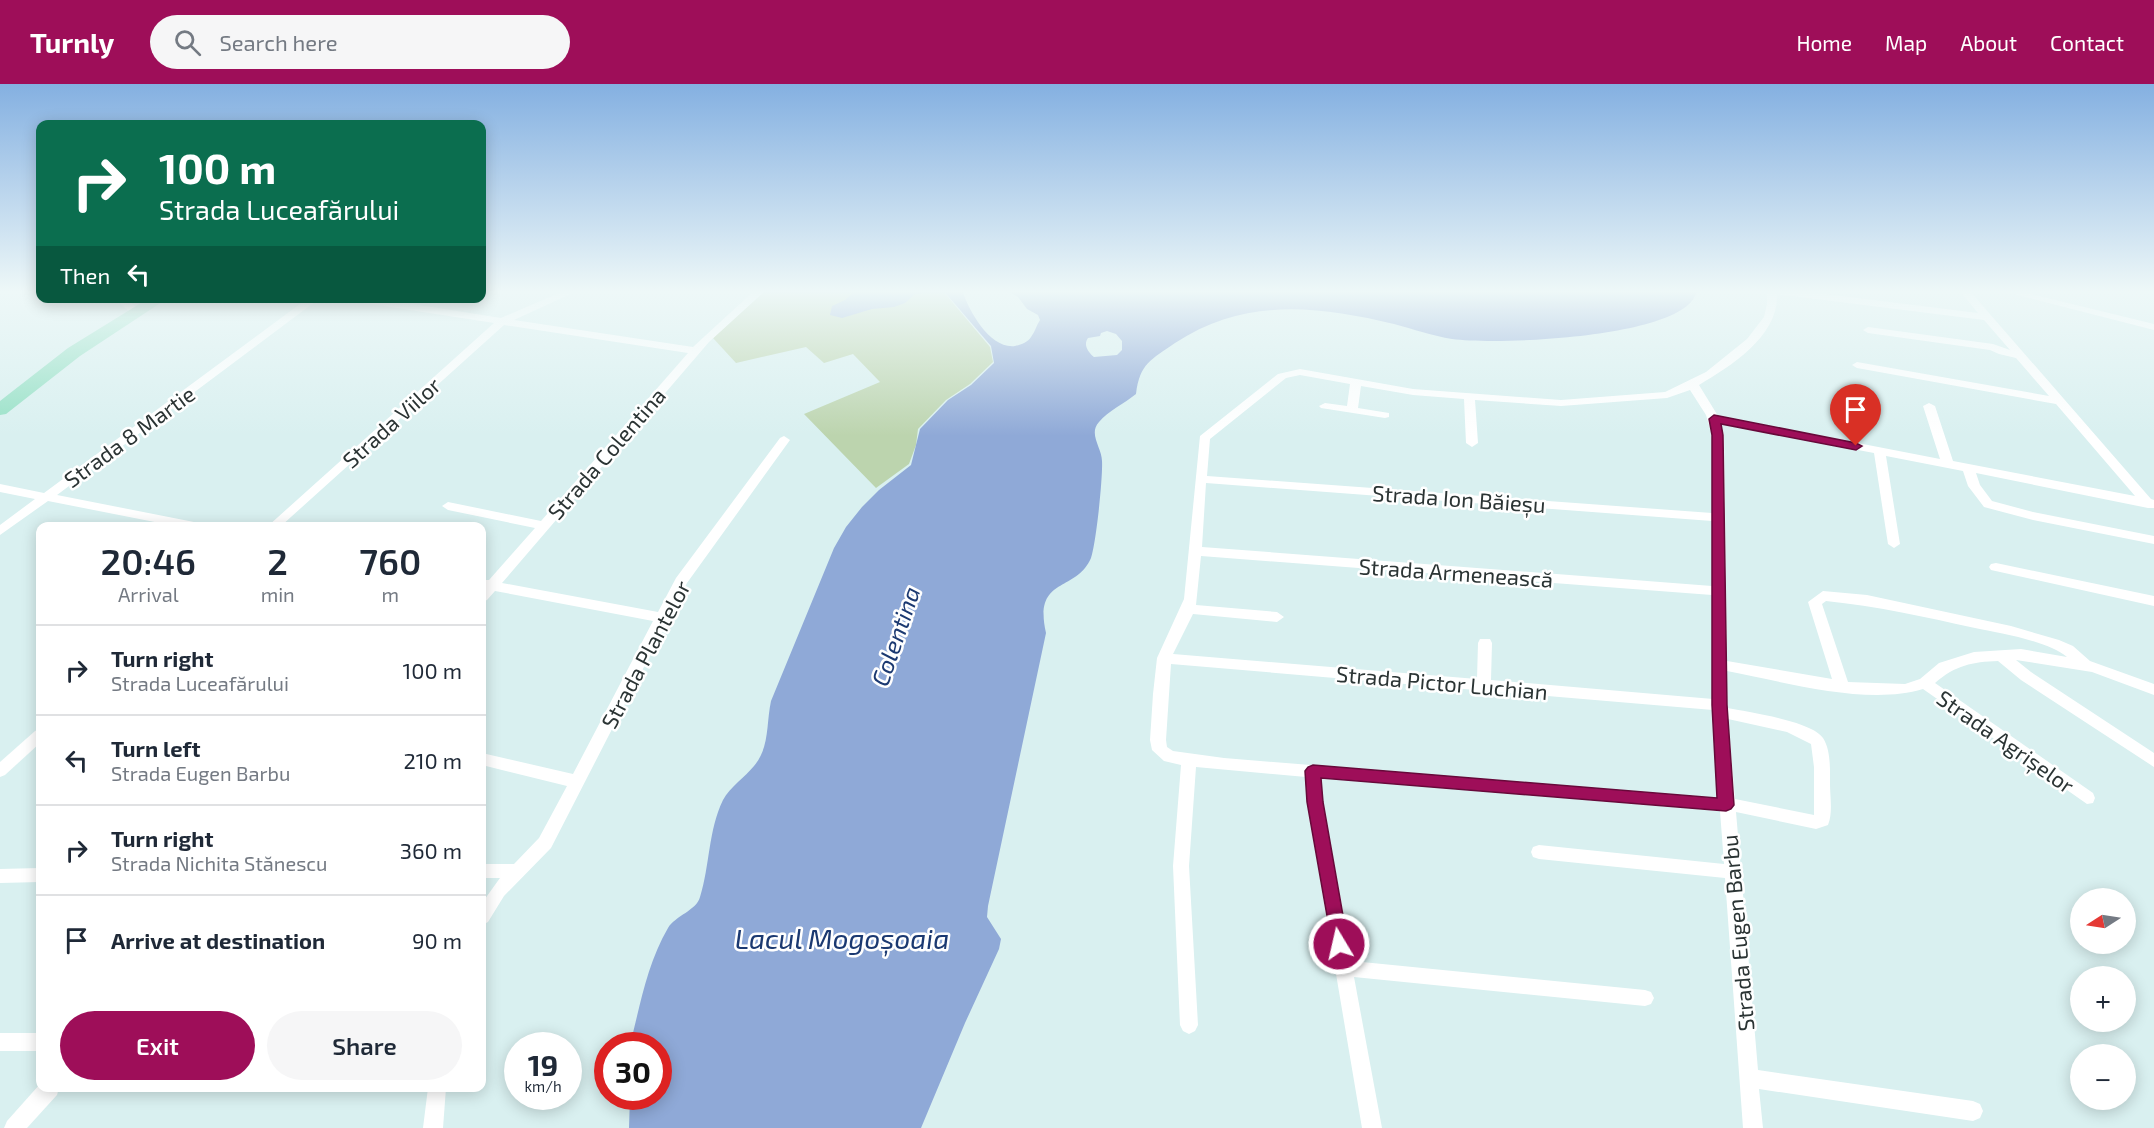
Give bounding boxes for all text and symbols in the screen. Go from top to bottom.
search box [150,15,570,69]
text: Turnly [30,25,114,59]
icon: search [171,26,204,59]
text: Search here [219,29,338,55]
text: Home [1796,30,1852,55]
text: Map [1885,30,1927,55]
text: About [1960,30,2017,55]
text: Contact [2050,30,2124,55]
text: 100 m [159,142,276,192]
icon: right [60,144,138,222]
text: Strada Luceafărului [159,193,399,225]
icon: left [122,258,155,291]
text: Then [60,262,110,288]
street label: Strada Viilor [337,371,445,473]
street label: Strada 8 Martie [59,380,199,492]
street label: Strada Colentina [542,382,670,524]
pin [1830,384,1881,446]
icon: arrive [1839,393,1872,426]
street label: Strada Ion Băieșu [1371,479,1547,519]
text: 20:46 [101,539,196,582]
text: 2 [267,539,288,582]
text: 760 [359,539,421,582]
street label: Strada Armenească [1358,552,1554,592]
street label: Strada Plantelor [595,576,695,732]
text: Arrival [118,582,179,606]
text: min [261,582,295,606]
text: m [382,582,399,606]
water label: Colentina [864,582,926,690]
text: Turn right [111,645,213,671]
icon: right [60,654,93,687]
text: 100 m [403,657,462,683]
street label: Strada Pictor Luchian [1335,660,1549,704]
text: Strada Luceafărului [111,671,289,695]
street label: Strada Agrișelor [1931,684,2080,800]
text: Turn left [111,735,200,761]
icon: left [60,744,93,777]
text: 210 m [403,747,462,773]
text: Strada Eugen Barbu [111,761,290,785]
text: Turn right [111,825,213,851]
icon: right [60,834,93,867]
street label: Strada Eugen Barbu [1715,834,1759,1032]
text: 360 m [400,837,462,863]
text: Strada Nichita Stănescu [111,851,328,875]
north arrow [2070,888,2136,954]
map controls [2070,888,2136,1110]
position arrow [1307,912,1371,976]
water label: Lacul Mogoșoaia [735,921,949,957]
icon: arrive [60,924,93,957]
text: Arrive at destination [111,927,325,953]
text: 90 m [412,927,462,953]
button: + [2070,966,2136,1032]
button: Exit [60,1011,255,1080]
button: Share [267,1011,462,1080]
speed limit sign: 30 [594,1032,672,1110]
button: − [2070,1044,2136,1110]
text: 19 [528,1046,558,1082]
text: km/h [524,1077,562,1095]

